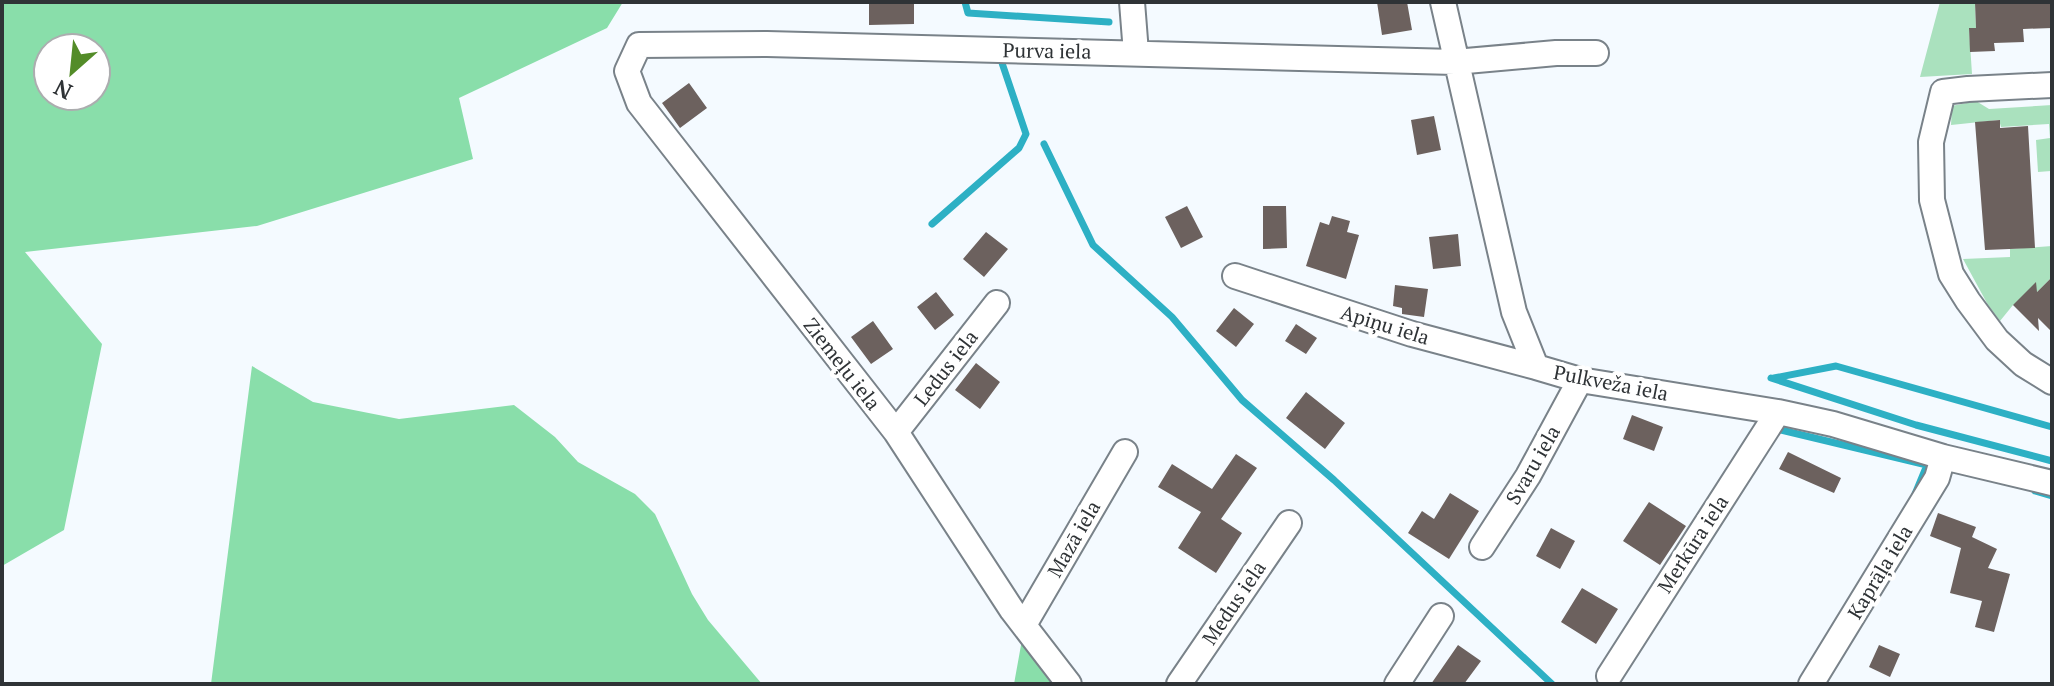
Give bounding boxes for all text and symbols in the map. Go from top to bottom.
north arrow [32,32,112,112]
street label: Purva iela [1002,36,1092,65]
text: N [48,73,77,107]
street label: Apiņu iela [1337,298,1433,351]
street label: Ziemeļu iela [798,312,887,415]
street label: Ledus iela [907,324,984,411]
street label: Pulkveža iela [1551,358,1671,407]
street label: Svaru iela [1499,420,1566,509]
street label: Merkūra iela [1651,490,1734,598]
street label: Mazā iela [1041,495,1106,582]
street label: Kaprāļa iela [1841,520,1918,624]
street label: Medus iela [1196,556,1272,650]

